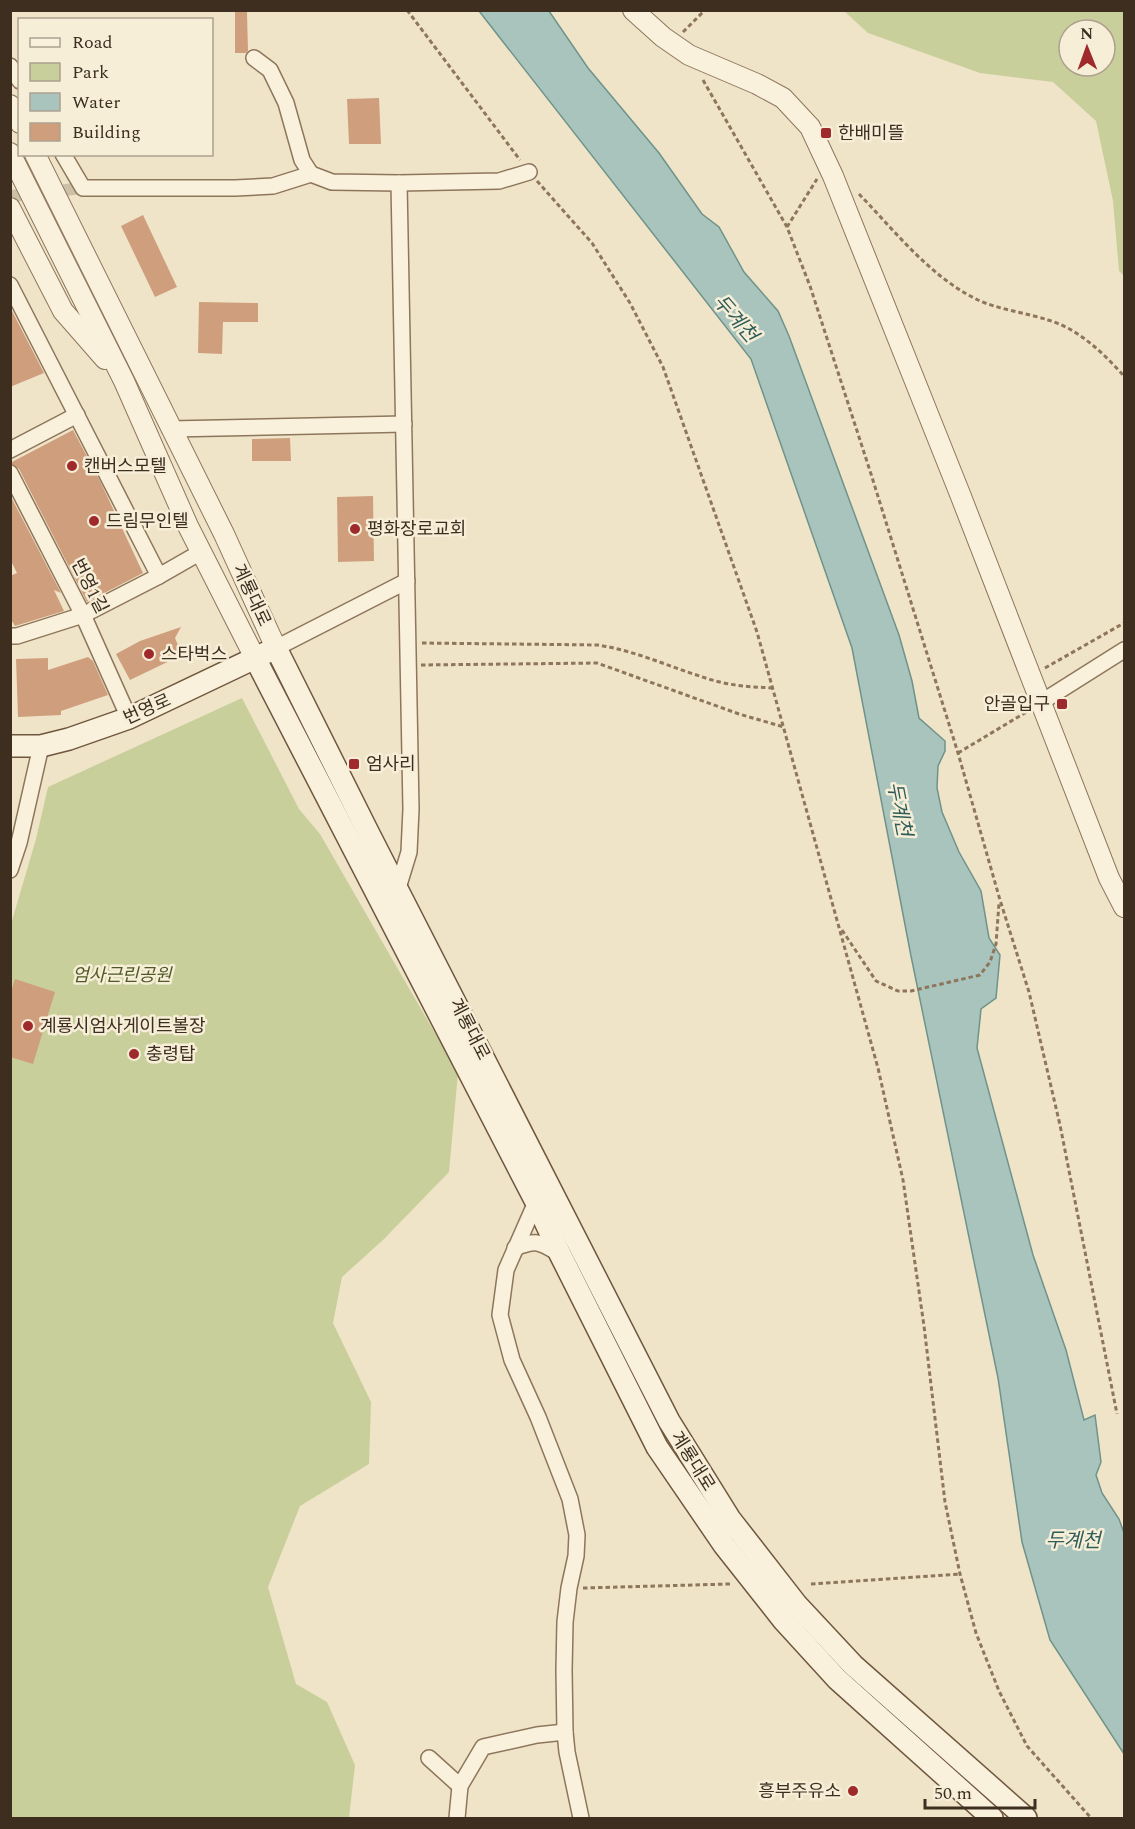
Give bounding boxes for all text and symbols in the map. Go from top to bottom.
legend [18,18,213,156]
north arrow [1057,18,1117,78]
text: N [1080,22,1093,46]
text: Road [72,29,113,56]
text: Park [72,59,109,86]
text: Water [72,89,120,116]
text: Building [72,119,141,146]
place label: 한배미뜰 [838,120,904,147]
marker: 한배미뜰 [819,126,833,140]
water label: 두계천 [706,288,766,351]
place label: 캔버스모텔 [84,453,167,480]
marker: 캔버스모텔 [65,459,79,473]
place label: 드림무인텔 [106,508,189,535]
marker: 드림무인텔 [87,514,101,528]
place label: 평화장로교회 [367,516,466,543]
marker: 평화장로교회 [348,522,362,536]
street label: 번영1길 [64,554,115,619]
street label: 계룡대로 [225,559,278,631]
place label: 스타벅스 [161,641,227,668]
marker: 스타벅스 [142,647,156,661]
street label: 번영로 [119,687,175,732]
place label: 안골입구 [984,691,1050,718]
marker: 안골입구 [1055,697,1069,711]
place label: 엄사리 [366,751,416,778]
marker: 엄사리 [347,757,361,771]
water label: 두계천 [879,779,920,842]
park label: 엄사근린공원 [72,962,173,989]
street label: 계룡대로 [442,994,497,1065]
place label: 계룡시엄사게이트볼장 [40,1013,206,1040]
marker: 계룡시엄사게이트볼장 [21,1019,35,1033]
place label: 충령탑 [146,1041,196,1068]
marker: 충령탑 [127,1047,141,1061]
street label: 계룡대로 [664,1426,722,1497]
water label: 두계천 [1045,1526,1103,1556]
scale bar [925,1772,1034,1810]
place label: 흥부주유소 [758,1778,841,1805]
text: 50 m [934,1780,972,1807]
marker: 흥부주유소 [846,1784,860,1798]

